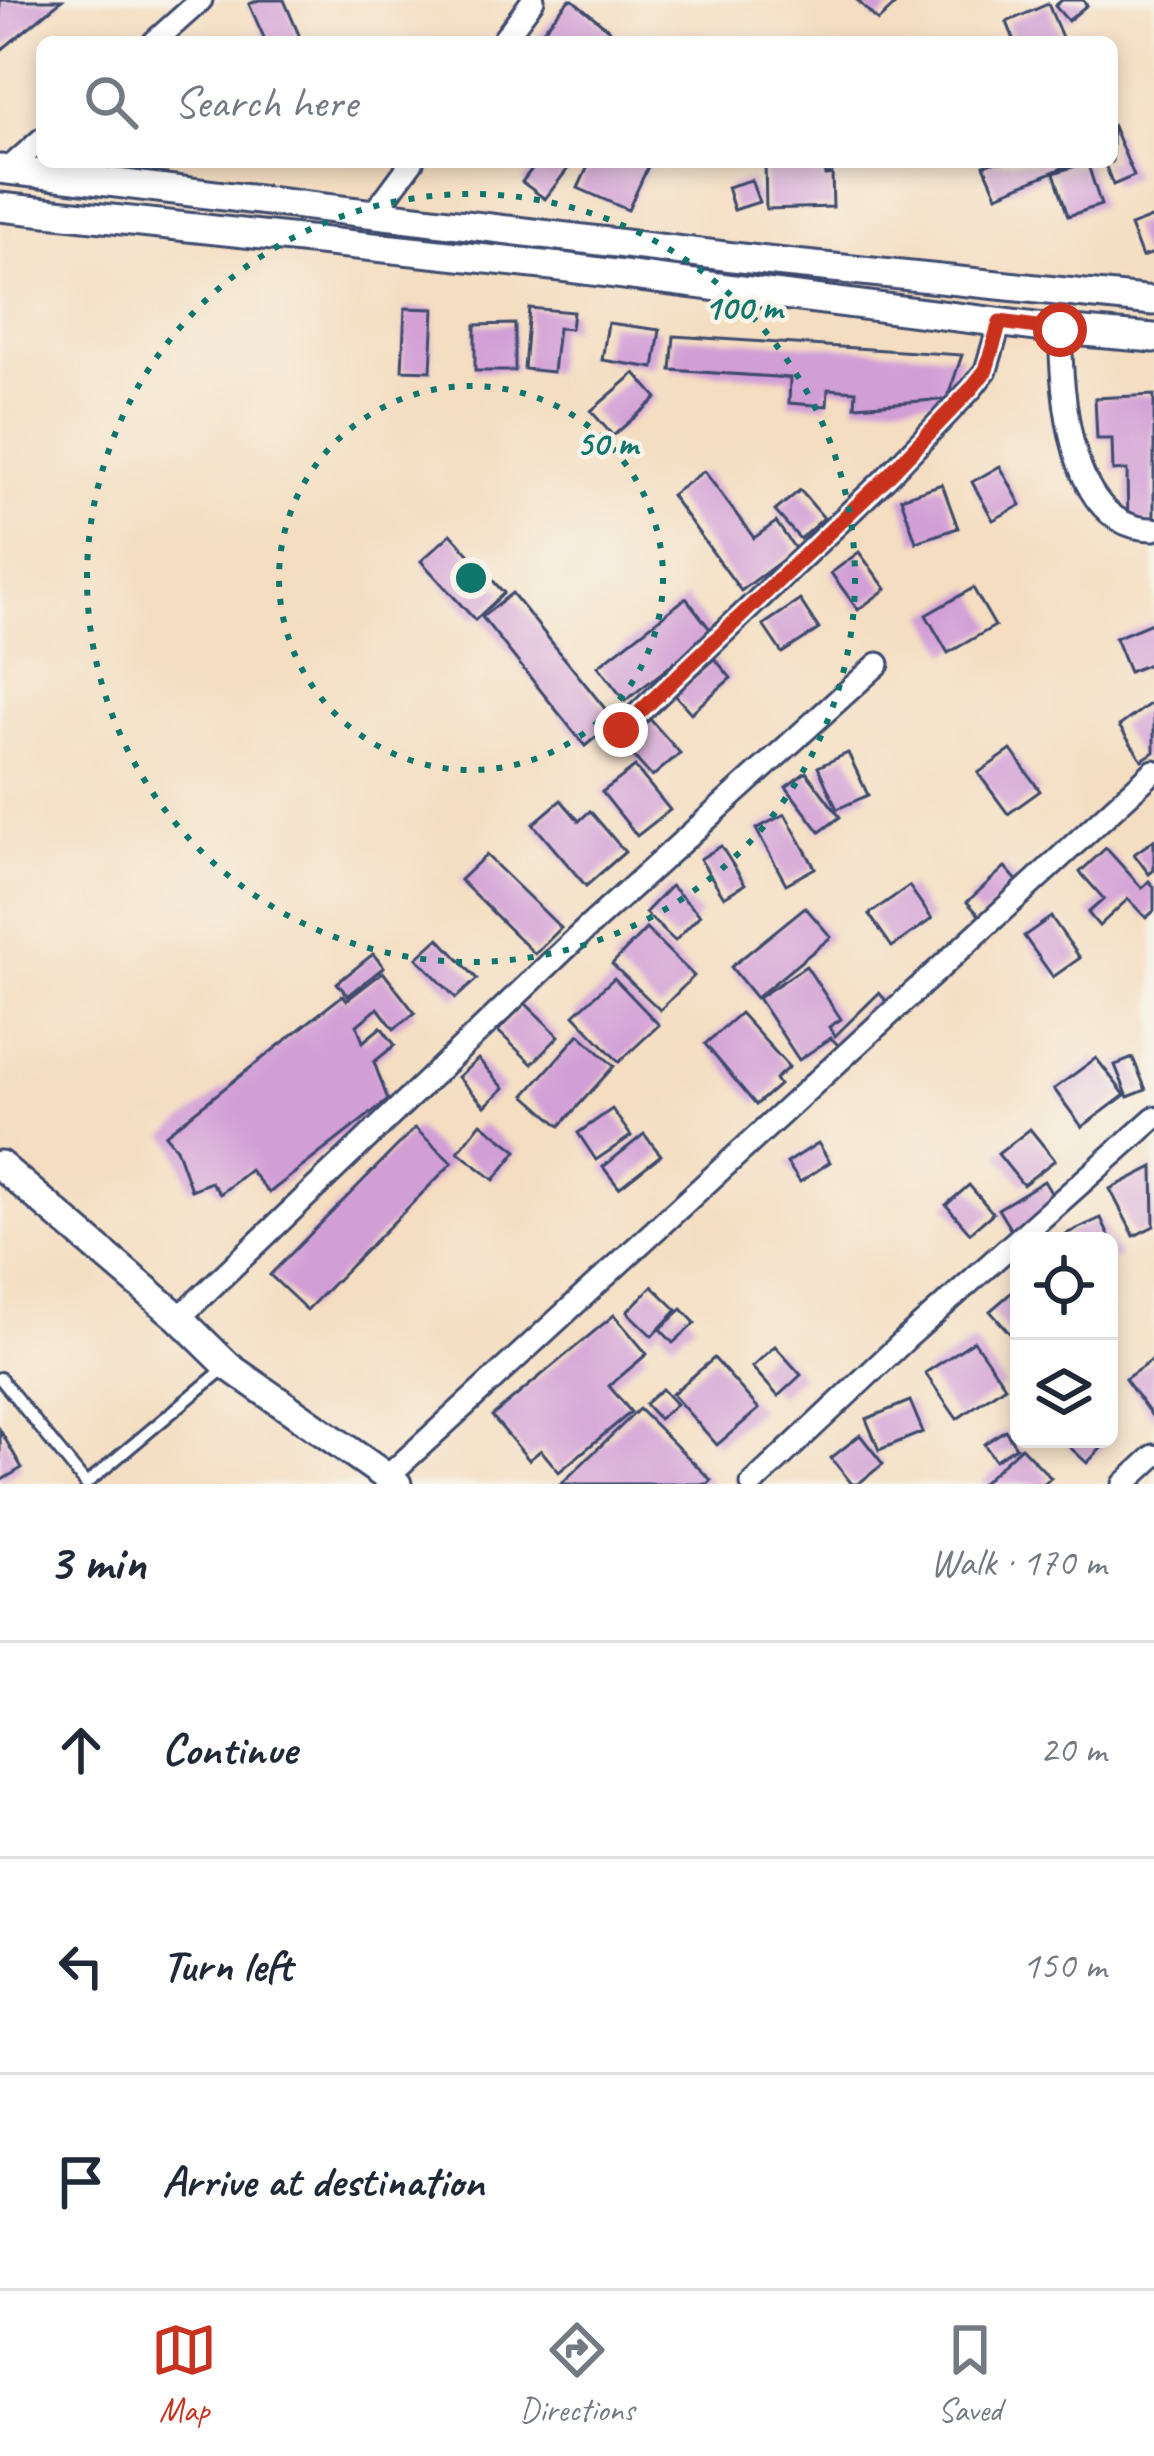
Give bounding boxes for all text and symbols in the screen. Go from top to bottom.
search box [36,36,1118,168]
icon: search [78,69,144,135]
text: Search here [174,74,357,131]
text: 100 m [704,284,785,330]
route start [1033,303,1087,357]
text: 50 m [576,420,641,466]
centre of rings [450,557,492,599]
route end [594,703,648,757]
map controls [1010,1232,1118,1448]
button: locate [1010,1232,1118,1340]
button: layers [1010,1340,1118,1448]
text: 3 min [48,1530,146,1594]
text: Walk · 170 m [930,1538,1106,1587]
icon: ahead [48,1717,114,1783]
text: Continue [162,1721,296,1778]
text: 20 m [1040,1725,1106,1774]
icon: left [48,1933,114,1999]
text: Turn left [162,1937,292,1994]
text: 150 m [1022,1941,1106,1990]
icon: arrive [48,2149,114,2215]
text: Arrive at destination [162,2153,484,2210]
tab: Map [151,2317,217,2431]
tab: Directions [520,2317,634,2431]
tab: Saved [937,2317,1003,2431]

